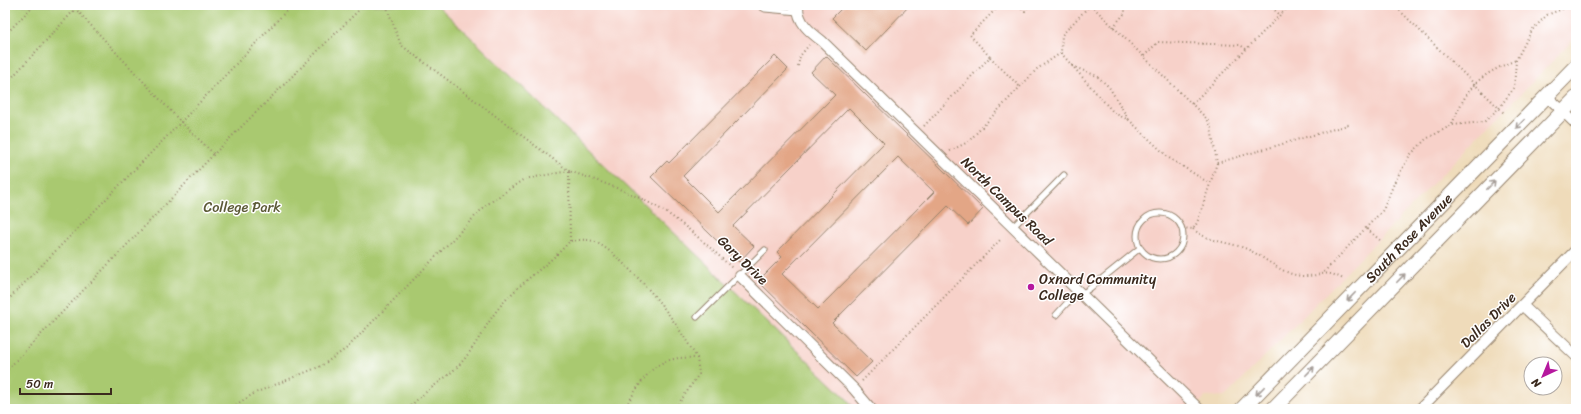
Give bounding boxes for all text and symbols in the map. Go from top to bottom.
one-way arrow [1515,119,1525,129]
street label: North Campus Road [955,151,1060,253]
one-way arrow [1487,180,1496,190]
street label: South Rose Avenue [1359,187,1459,289]
park label: College Park [203,195,281,220]
street label: Gary Drive [711,229,774,292]
place label: Oxnard Community College [1039,267,1157,308]
one-way arrow [1396,273,1406,283]
marker: Oxnard Community College [1026,282,1036,292]
street label: Dallas Drive [1454,286,1522,354]
one-way arrow [1346,292,1356,302]
north arrow [1523,356,1563,396]
one-way arrow [1305,366,1315,376]
scale bar [20,370,111,396]
text: 50 m [26,373,53,395]
text: N [1527,373,1546,393]
one-way arrow [1255,386,1265,396]

